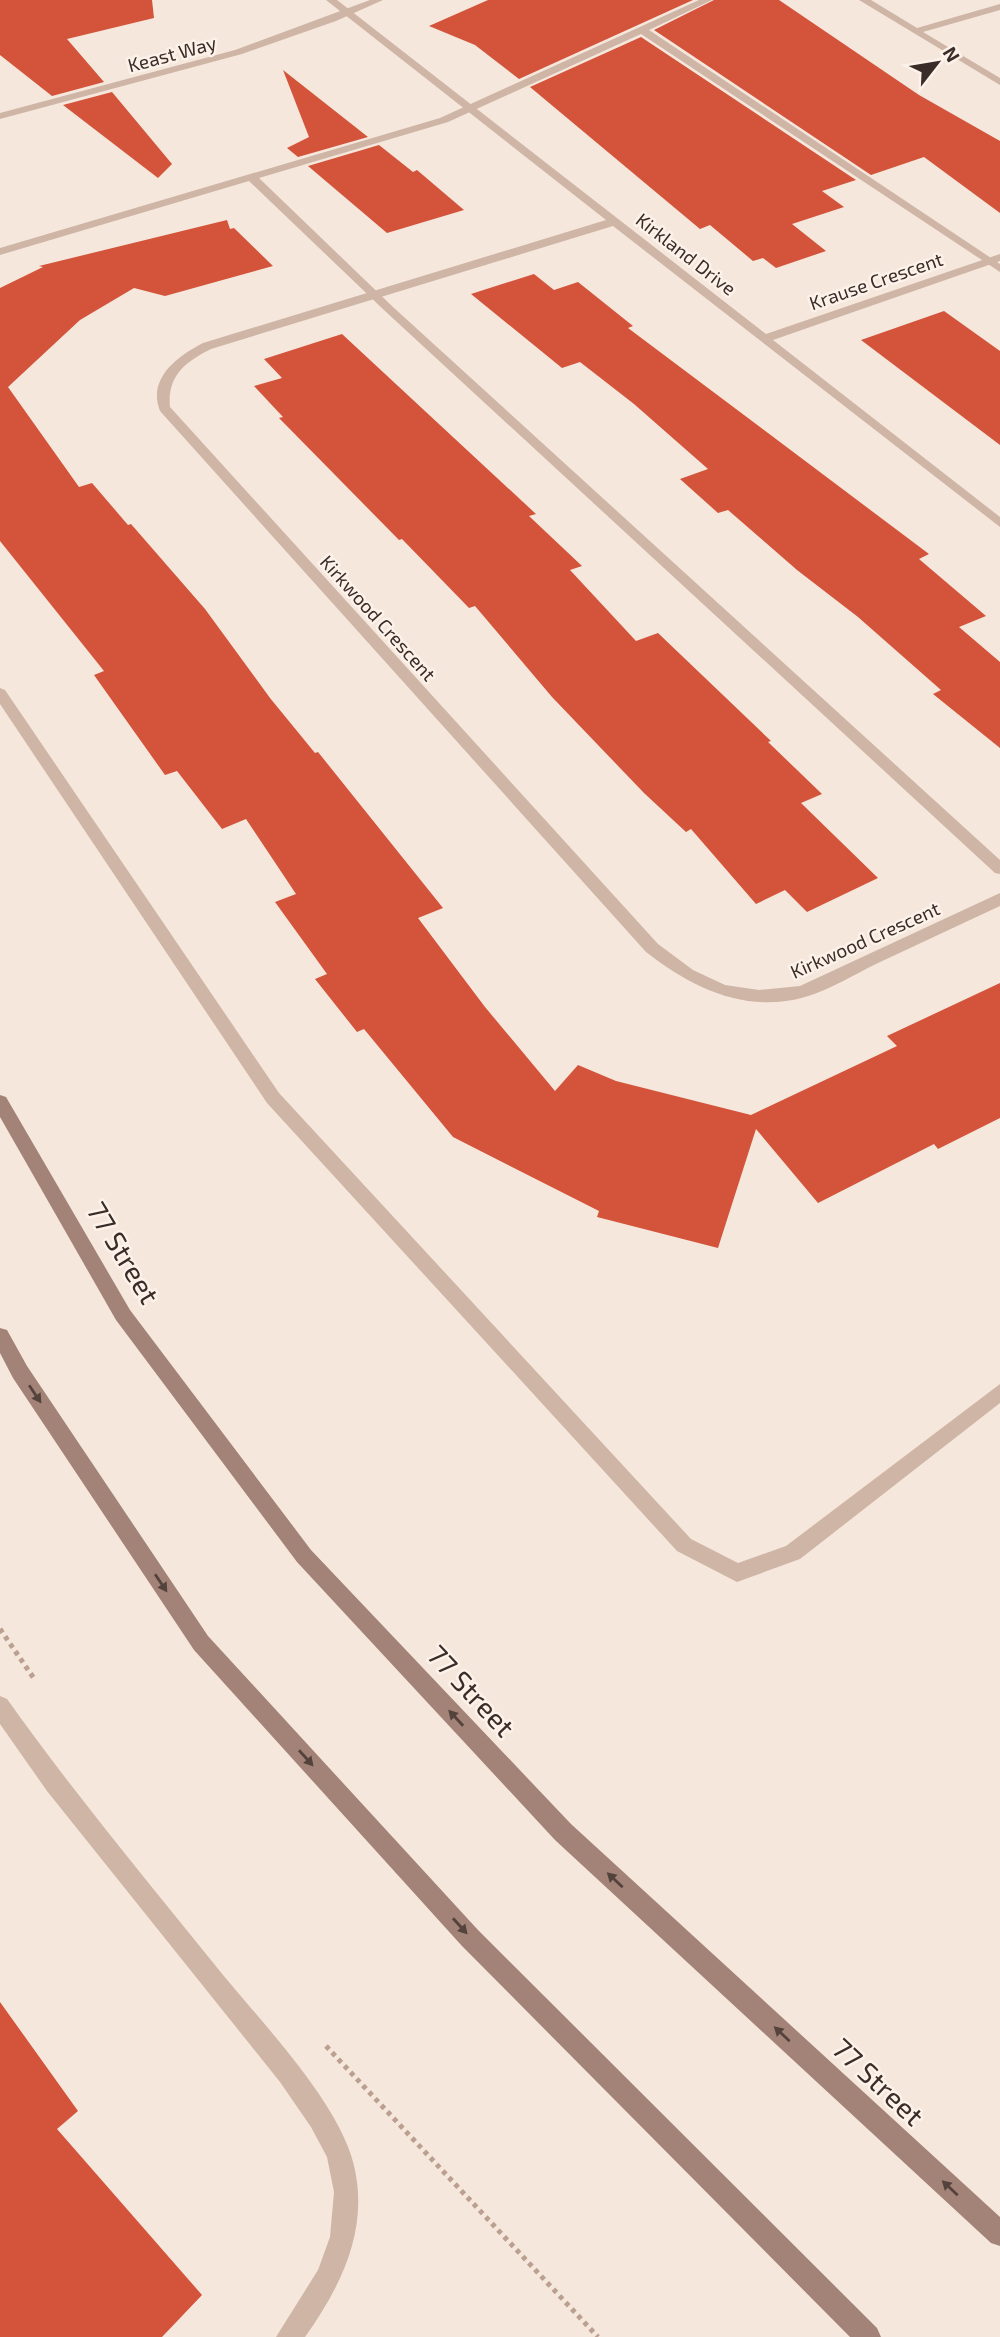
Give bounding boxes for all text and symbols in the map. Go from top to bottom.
north arrow [902,28,972,98]
street label: Keast Way [125,31,219,76]
text: N [939,42,965,66]
street label: Kirkland Drive [632,207,741,300]
street label: Krause Crescent [806,247,946,314]
street label: Kirkwood Crescent [316,550,441,685]
street label: Kirkwood Crescent [786,896,943,983]
street label: 77 Street [80,1195,167,1310]
one-way arrow [28,1385,41,1404]
one-way arrow [155,1573,168,1593]
street label: 77 Street [421,1637,523,1743]
one-way arrow [448,1709,464,1727]
one-way arrow [298,1749,314,1766]
one-way arrow [606,1872,624,1888]
one-way arrow [451,1917,467,1934]
one-way arrow [774,2027,791,2042]
street label: 77 Street [826,2030,932,2132]
one-way arrow [941,2180,959,2196]

